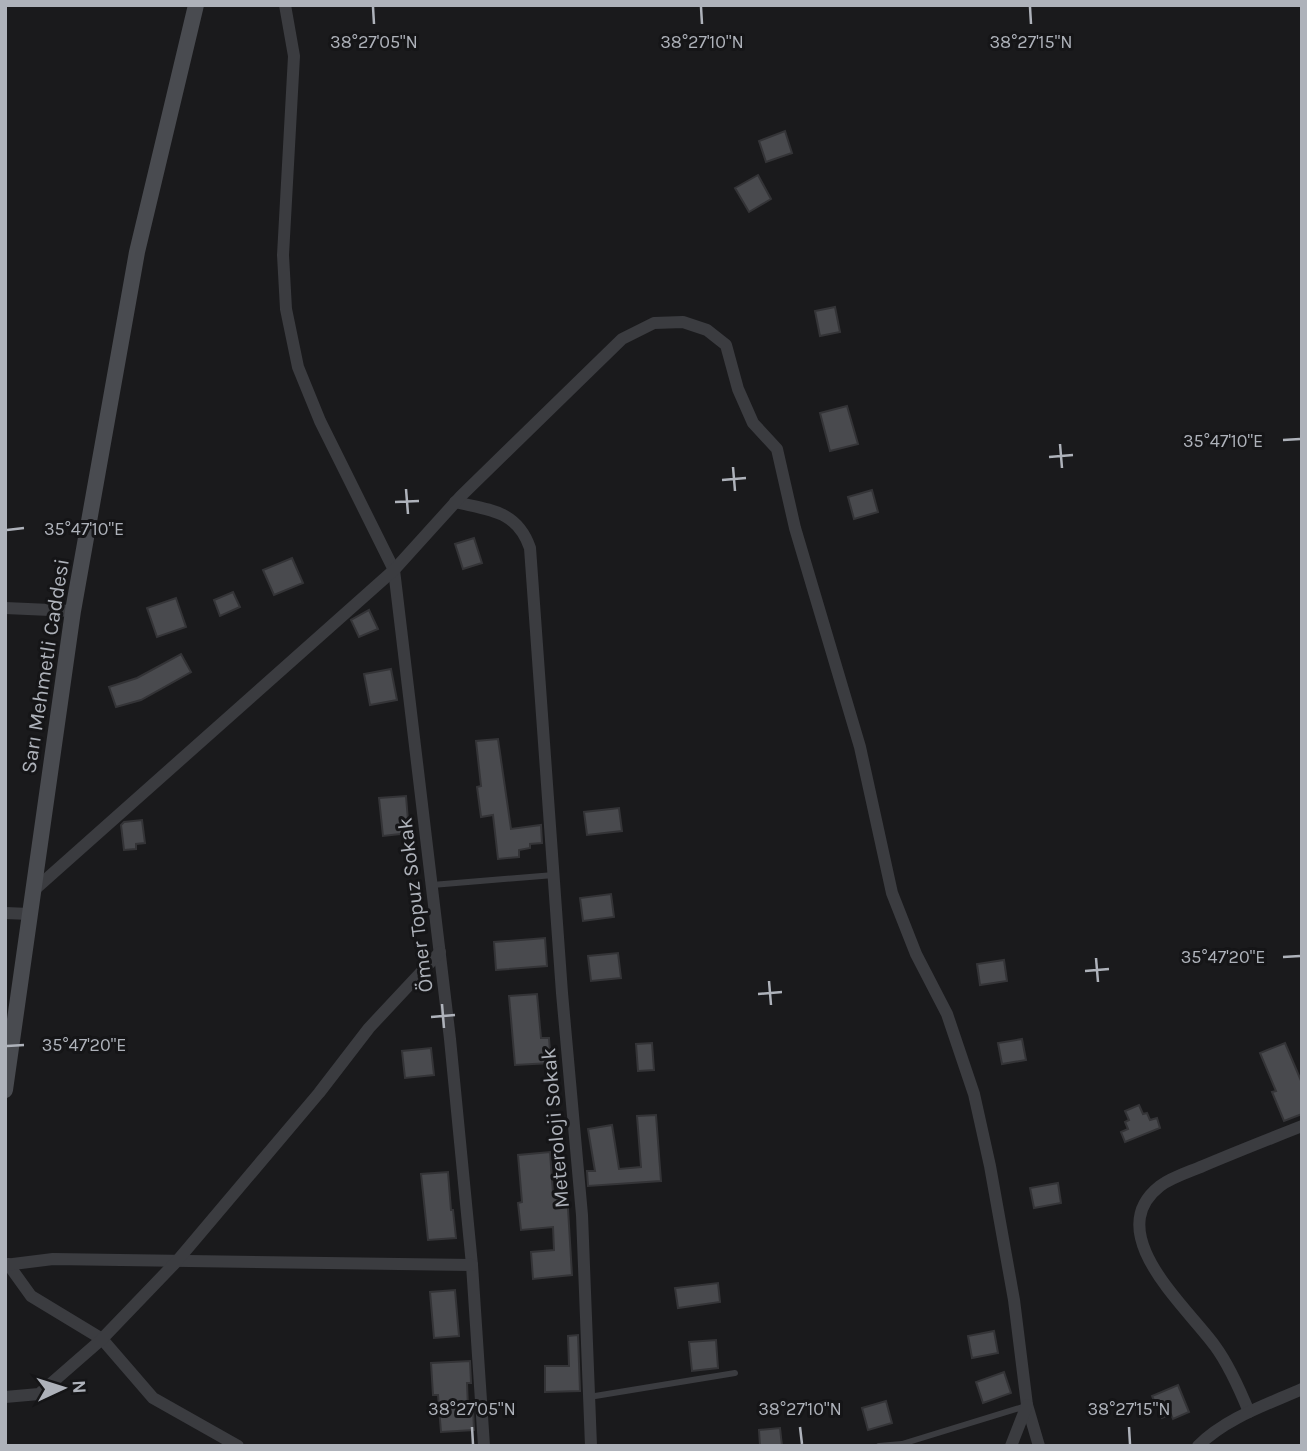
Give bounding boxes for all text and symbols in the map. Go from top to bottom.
text: 38°27'05"N [330,31,418,53]
text: 38°27'10"N [660,31,744,53]
text: 38°27'15"N [989,31,1073,53]
text: 35°47'10"E [1183,430,1263,452]
text: 35°47'10"E [44,518,124,540]
street label: Sarı Mehmetli Caddesi [16,557,74,775]
street label: Ömer Topuz Sokak [392,816,438,994]
text: 35°47'20"E [1181,946,1265,968]
text: 35°47'20"E [42,1034,126,1056]
street label: Meteroloji Sokak [536,1047,574,1209]
north arrow [28,1353,98,1423]
text: N [68,1379,90,1394]
text: 38°27'05"N [428,1398,516,1420]
text: 38°27'10"N [758,1398,842,1420]
text: 38°27'15"N [1087,1398,1171,1420]

